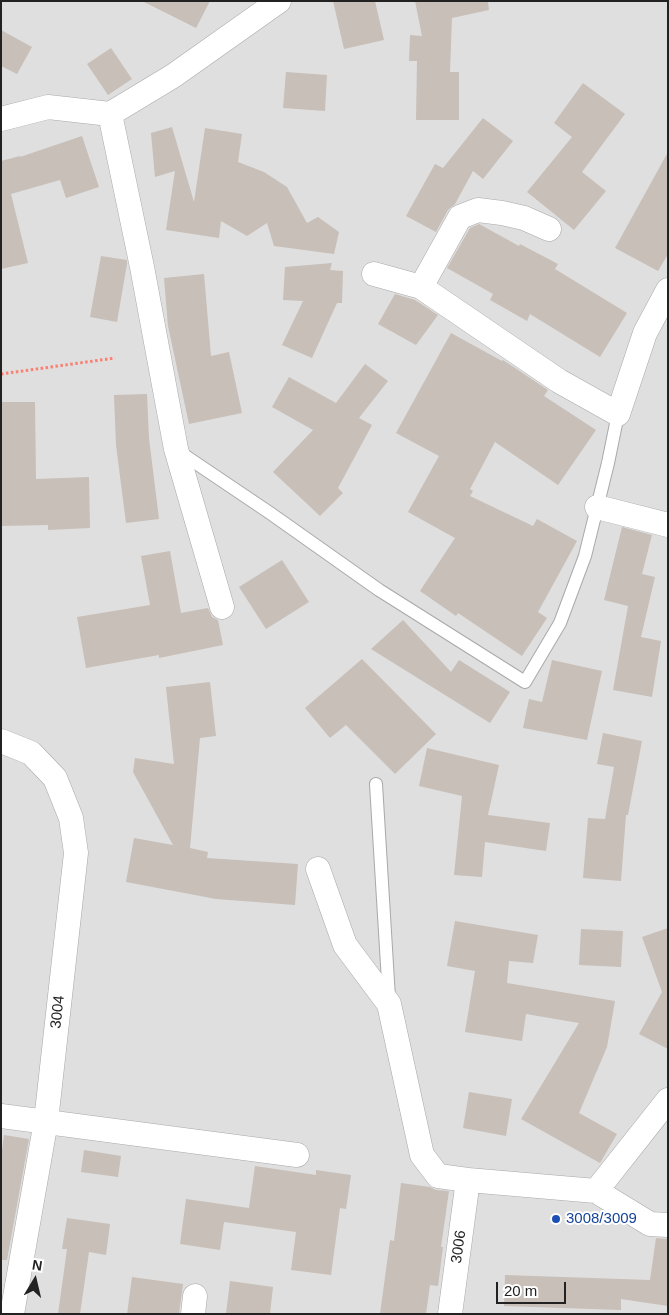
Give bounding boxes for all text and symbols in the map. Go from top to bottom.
street label: 3004 [47,994,69,1030]
place label: 3008/3009 [566,1210,637,1228]
marker: 3008/3009 [550,1213,562,1225]
street label: 3006 [448,1229,470,1265]
north arrow [10,1255,60,1305]
text: N [31,1256,44,1274]
scale bar [499,1272,569,1304]
text: 20 m [504,1282,537,1299]

